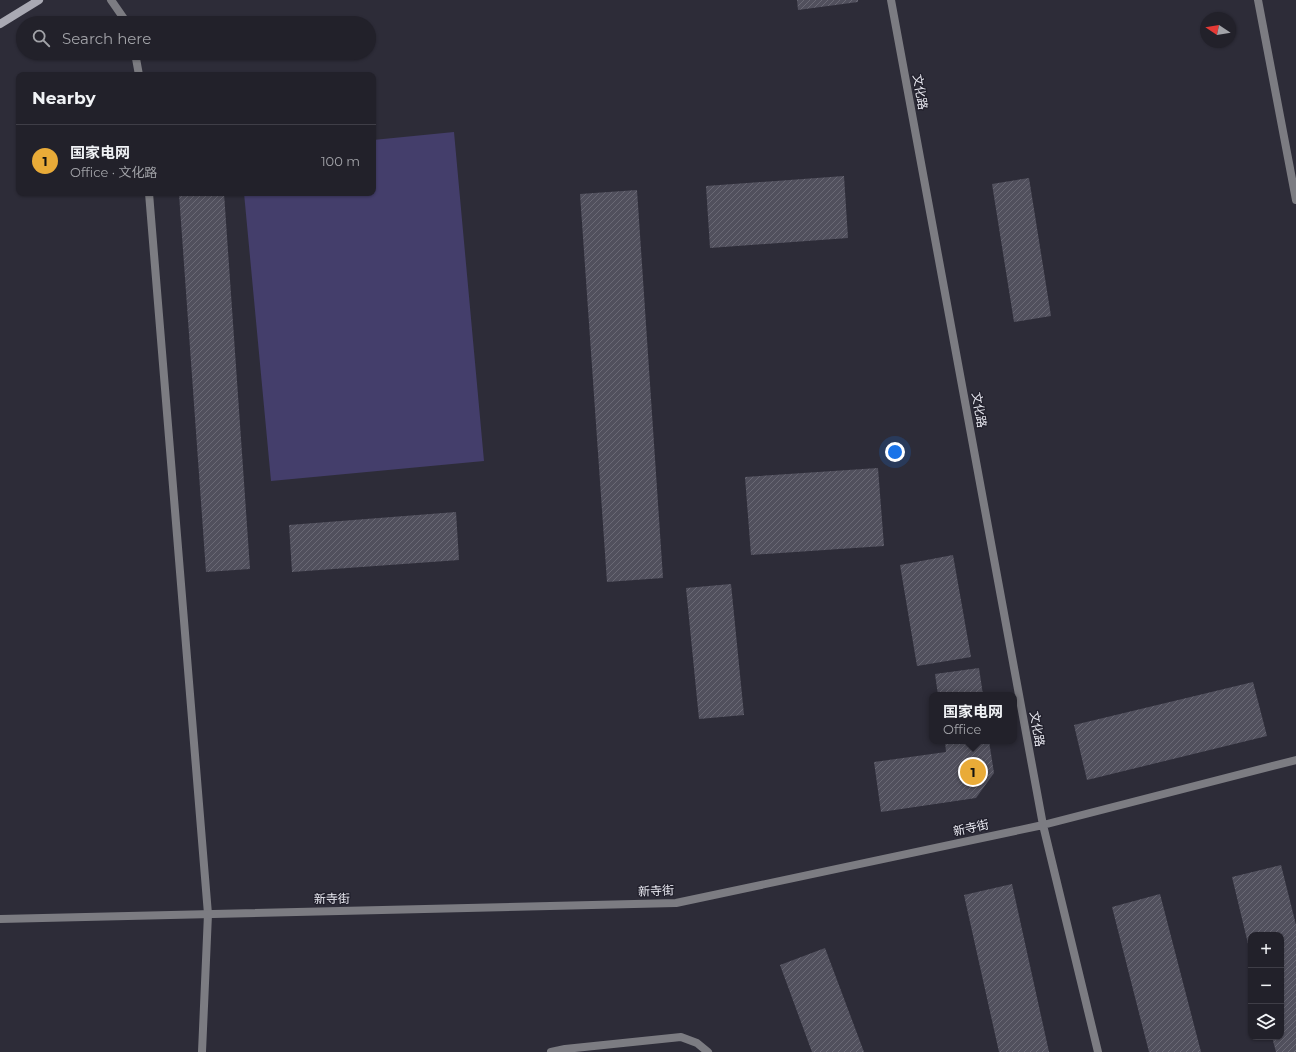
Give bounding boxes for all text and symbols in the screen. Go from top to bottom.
north arrow [1200,12,1236,48]
search box [16,16,376,60]
icon: search [30,27,52,49]
text: Search here [62,29,151,48]
street label: 文化路 [910,73,931,111]
text: Nearby [32,88,96,108]
text: 国家电网 [70,143,130,162]
text: 1 [42,153,48,169]
text: 100 m [321,153,360,169]
text: Office · 文化路 [70,164,157,180]
street label: 文化路 [969,391,990,429]
your location [885,442,905,462]
popup [929,692,1017,744]
text: 国家电网 [943,702,1003,721]
street label: 文化路 [1027,710,1048,748]
text: Office [943,721,981,737]
pin: 1 [960,757,986,787]
street label: 新寺街 [952,816,990,839]
street label: 新寺街 [638,882,674,899]
street label: 新寺街 [314,891,350,906]
map controls [1248,932,1284,1040]
button: + [1248,932,1284,968]
button: − [1248,968,1284,1004]
button: layers [1248,1004,1284,1040]

